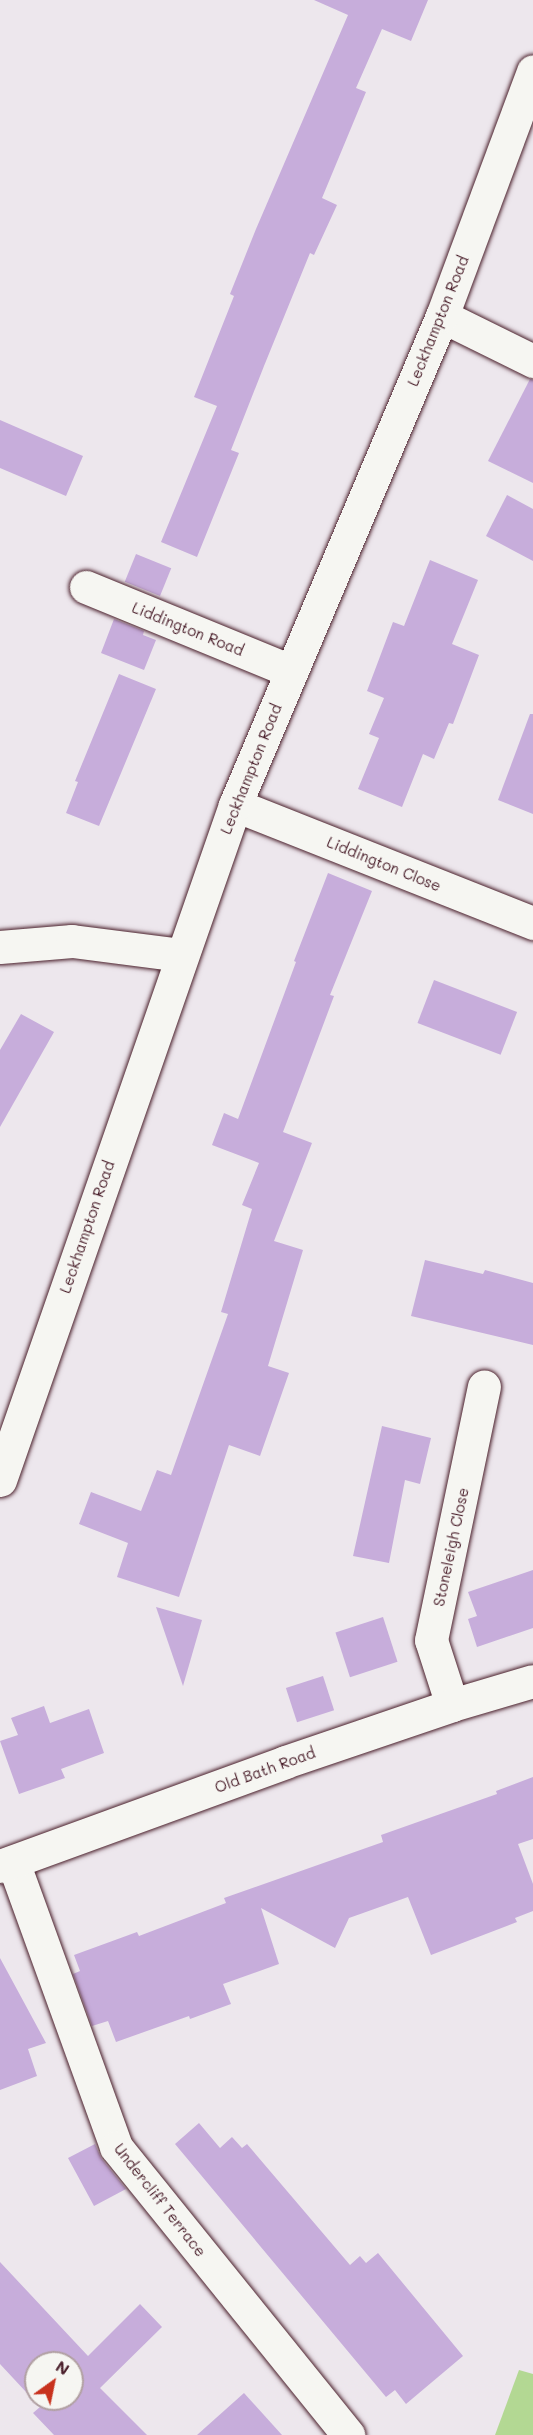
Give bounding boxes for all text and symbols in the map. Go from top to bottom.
street label: Leckhampton Road [404,253,472,389]
street label: Liddington Road [129,598,247,660]
street label: Leckhampton Road [217,701,285,837]
street label: Liddington Close [324,833,444,895]
street label: Leckhampton Road [56,1158,118,1296]
street label: Stoneleigh Close [430,1486,472,1608]
street label: Old Bath Road [212,1743,318,1797]
street label: Undercliff Terrace [110,2140,210,2260]
north arrow [24,2351,84,2411]
text: N [52,2355,74,2379]

